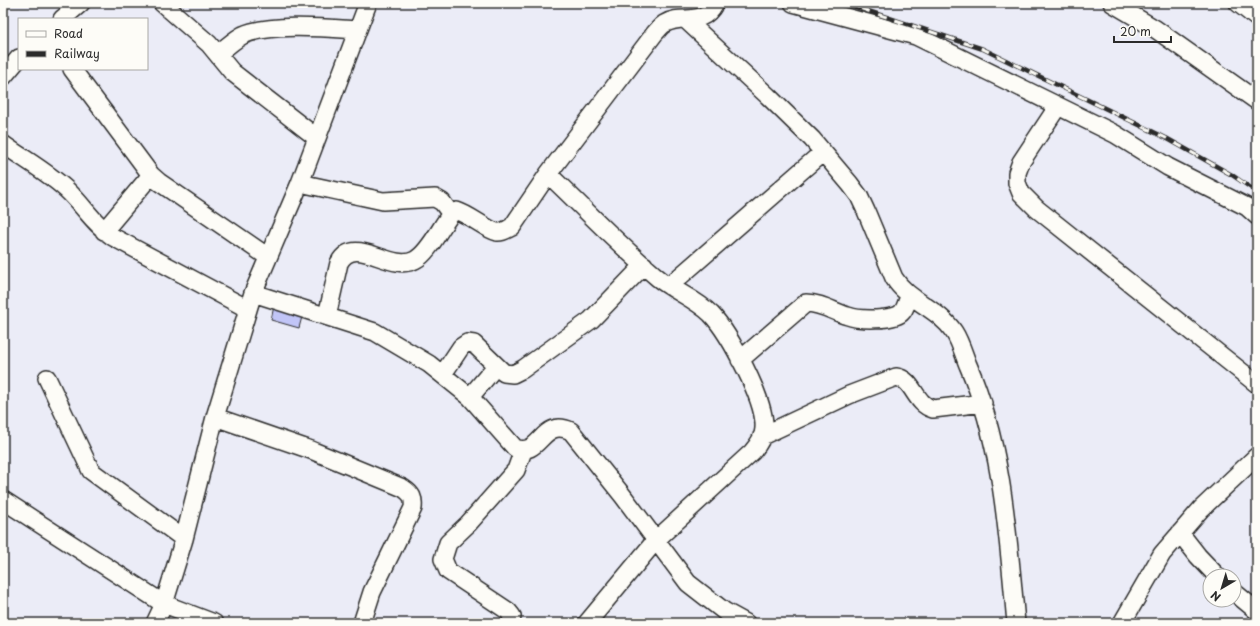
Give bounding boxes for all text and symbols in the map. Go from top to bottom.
legend [18,18,148,70]
scale bar [1114,18,1171,44]
text: 20 m [1120,22,1151,40]
text: Road [54,24,83,42]
text: Railway [54,44,100,62]
north arrow [1202,568,1242,608]
text: N [1207,587,1224,606]

